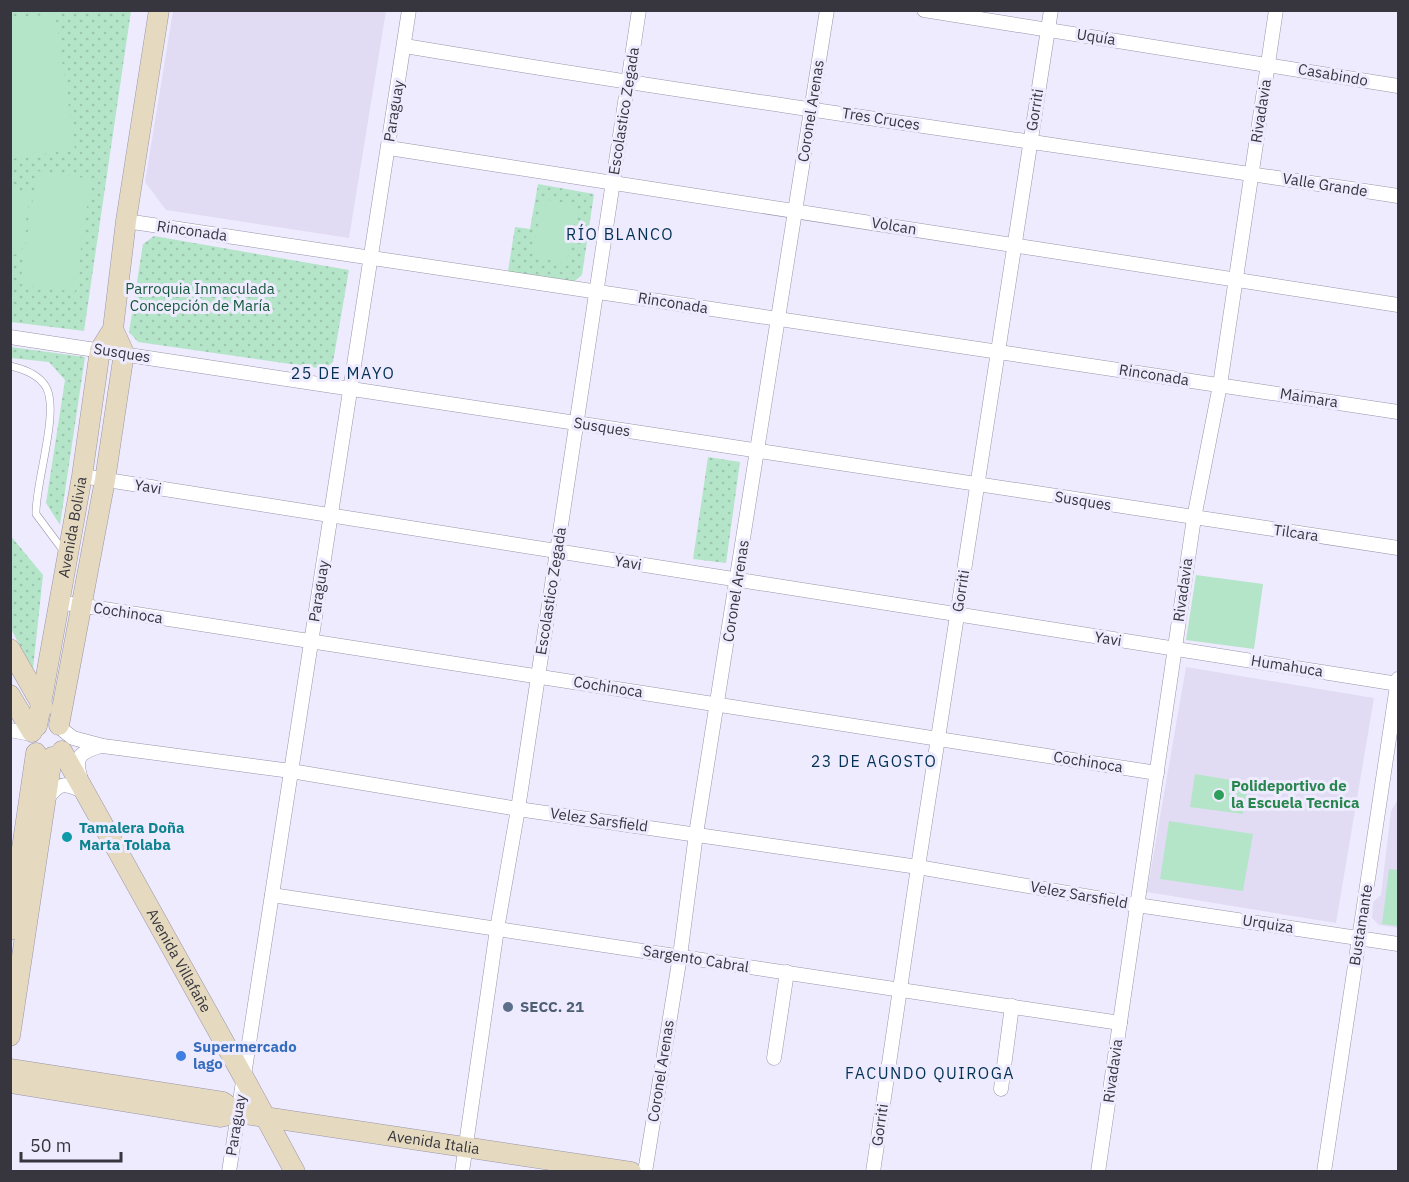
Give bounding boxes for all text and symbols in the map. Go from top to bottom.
street label: Uquía [1075,24,1117,49]
street label: Escolastico Zegada [604,46,643,176]
street label: Coronel Arenas [793,59,828,163]
street label: Casabindo [1297,59,1370,90]
street label: Paraguay [379,78,408,143]
street label: Rivadavia [1246,78,1275,144]
street label: Gorriti [1022,87,1047,132]
street label: Tres Cruces [841,103,921,134]
street label: Valle Grande [1281,168,1369,201]
street label: Volcan [870,213,918,238]
street label: Rinconada [156,216,229,245]
district label: RÍO BLANCO [566,223,674,244]
park label: Parroquia Inmaculada Concepción de María [125,279,275,315]
street label: Rinconada [637,288,710,317]
street label: Susques [92,339,152,366]
street label: Rinconada [1118,360,1191,389]
district label: 25 DE MAYO [291,363,395,383]
street label: Maimara [1279,384,1339,411]
street label: Susques [572,413,632,440]
street label: Avenida Bolivia [54,475,91,579]
street label: Yavi [133,475,163,498]
street label: Susques [1053,487,1113,514]
street label: Tilcara [1272,520,1320,545]
street label: Escolastico Zegada [531,526,570,656]
street label: Coronel Arenas [718,539,753,643]
street label: Yavi [613,551,643,574]
street label: Rivadavia [1169,557,1196,623]
street label: Paraguay [304,558,333,623]
street label: Gorriti [948,568,973,613]
street label: Cochinoca [92,598,164,627]
street label: Yavi [1093,627,1123,650]
street label: Humahuca [1250,650,1325,681]
street label: Cochinoca [572,672,644,701]
street label: Cochinoca [1052,747,1124,776]
district label: 23 DE AGOSTO [811,751,937,771]
place label: Polideportivo de la Escuela Tecnica [1231,776,1360,812]
marker: Polideportivo de la Escuela Tecnica [1212,788,1226,802]
street label: Velez Sarsfield [549,803,649,836]
place label: Tamalera Doña Marta Tolaba [79,818,185,854]
marker: Tamalera Doña Marta Tolaba [60,830,74,844]
street label: Velez Sarsfield [1029,877,1129,912]
street label: Bustamante [1345,883,1376,967]
street label: Avenida Villafañe [143,905,216,1016]
street label: Urquiza [1241,910,1295,937]
street label: Sargento Cabral [642,941,750,976]
place label: SECC. 21 [520,997,584,1016]
marker: SECC. 21 [501,1000,515,1014]
street label: Coronel Arenas [643,1019,678,1123]
place label: Supermercado lago [193,1037,297,1073]
street label: Rivadavia [1099,1038,1126,1104]
marker: Supermercado lago [174,1049,188,1063]
district label: FACUNDO QUIROGA [845,1063,1015,1083]
street label: Paraguay [221,1092,250,1157]
street label: Gorriti [867,1103,892,1147]
scale bar [21,1125,122,1163]
street label: Avenida Italia [387,1126,481,1158]
text: 50 m [30,1134,72,1157]

